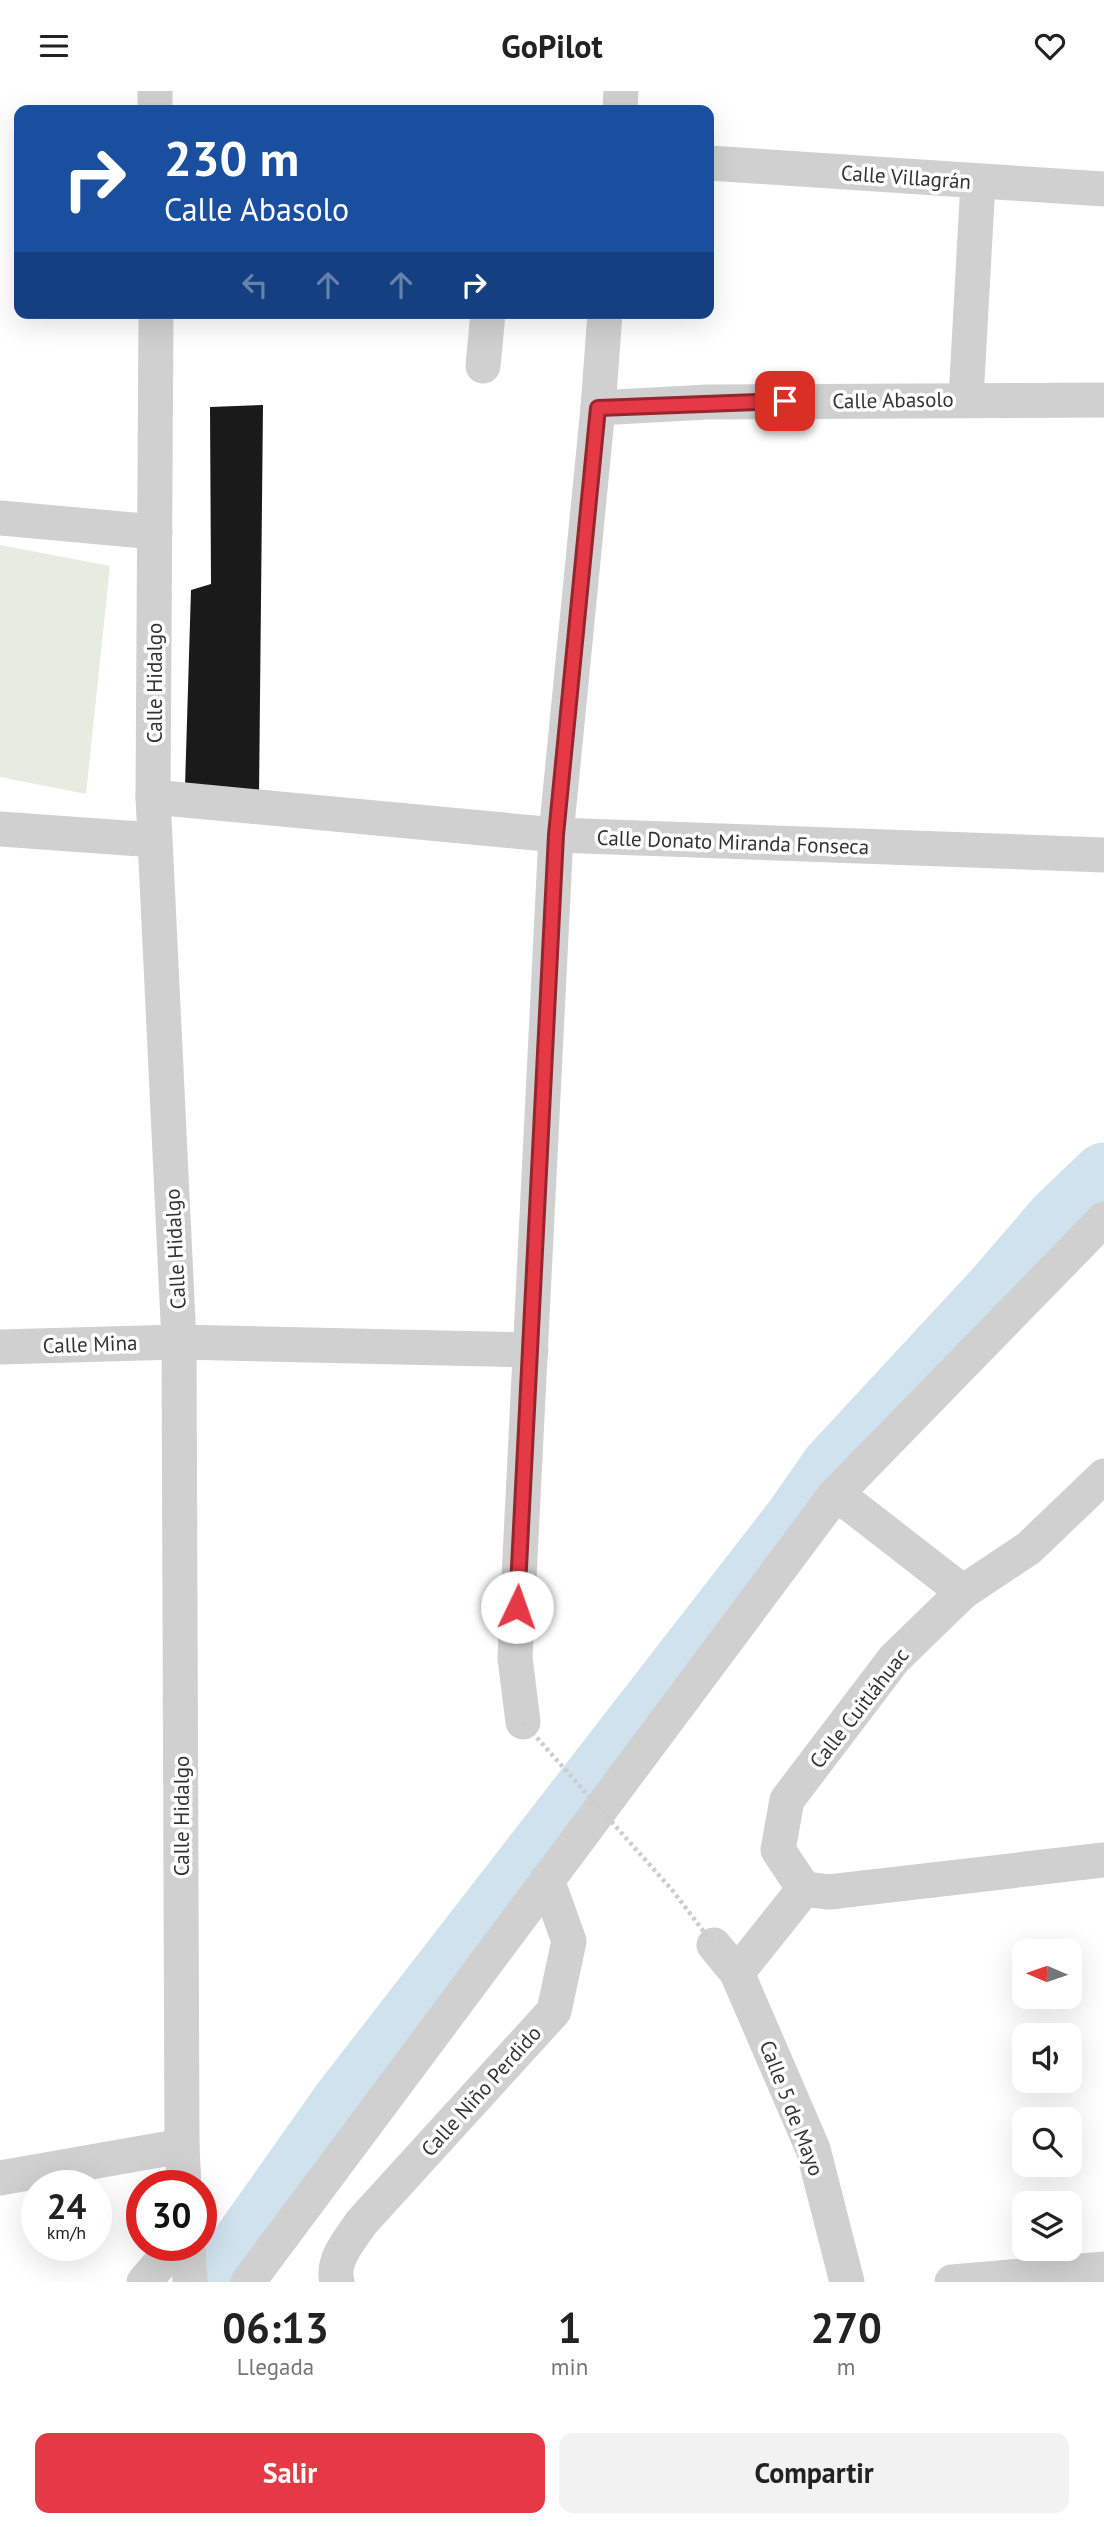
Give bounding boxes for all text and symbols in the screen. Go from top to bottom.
text: GoPilot [501,25,603,67]
icon: menu [35,27,73,65]
icon: heart [1031,27,1069,65]
text: 230 m [164,126,299,190]
icon: right [49,133,140,224]
street label: Calle Villagrán [840,159,972,195]
text: Calle Abasolo [164,188,349,230]
icon: left [236,266,274,304]
icon: ahead [309,266,347,304]
icon: ahead [382,266,420,304]
icon: right [455,266,493,304]
pin [755,371,815,431]
icon: arrive [766,382,804,420]
street label: Calle Abasolo [832,385,954,415]
street label: Calle Hidalgo [141,623,168,743]
street label: Calle Donato Miranda Fonseca [596,824,870,860]
street label: Calle Hidalgo [158,1188,192,1310]
street label: Calle Mina [42,1329,138,1359]
position arrow [480,1570,554,1644]
street label: Calle Cuitláhuac [804,1642,914,1774]
street label: Calle Hidalgo [168,1756,195,1876]
north arrow [1012,1939,1082,2009]
map controls [1012,1939,1082,2261]
street label: Calle Niño Perdido [415,2020,547,2162]
button: sound [1012,2023,1082,2093]
street label: Calle 5 de Mayo [754,2036,830,2180]
button: search [1012,2107,1082,2177]
speed limit sign: 30 [126,2170,217,2261]
text: 24 [47,2183,86,2229]
button: layers [1012,2191,1082,2261]
text: km/h [47,2221,86,2244]
text: 06:13 [222,2300,329,2355]
text: 1 [558,2300,581,2355]
text: 270 [810,2300,882,2355]
text: Llegada [237,2352,314,2381]
text: min [551,2352,588,2381]
text: m [837,2352,855,2381]
button: Salir [35,2433,545,2513]
button: Compartir [559,2433,1069,2513]

